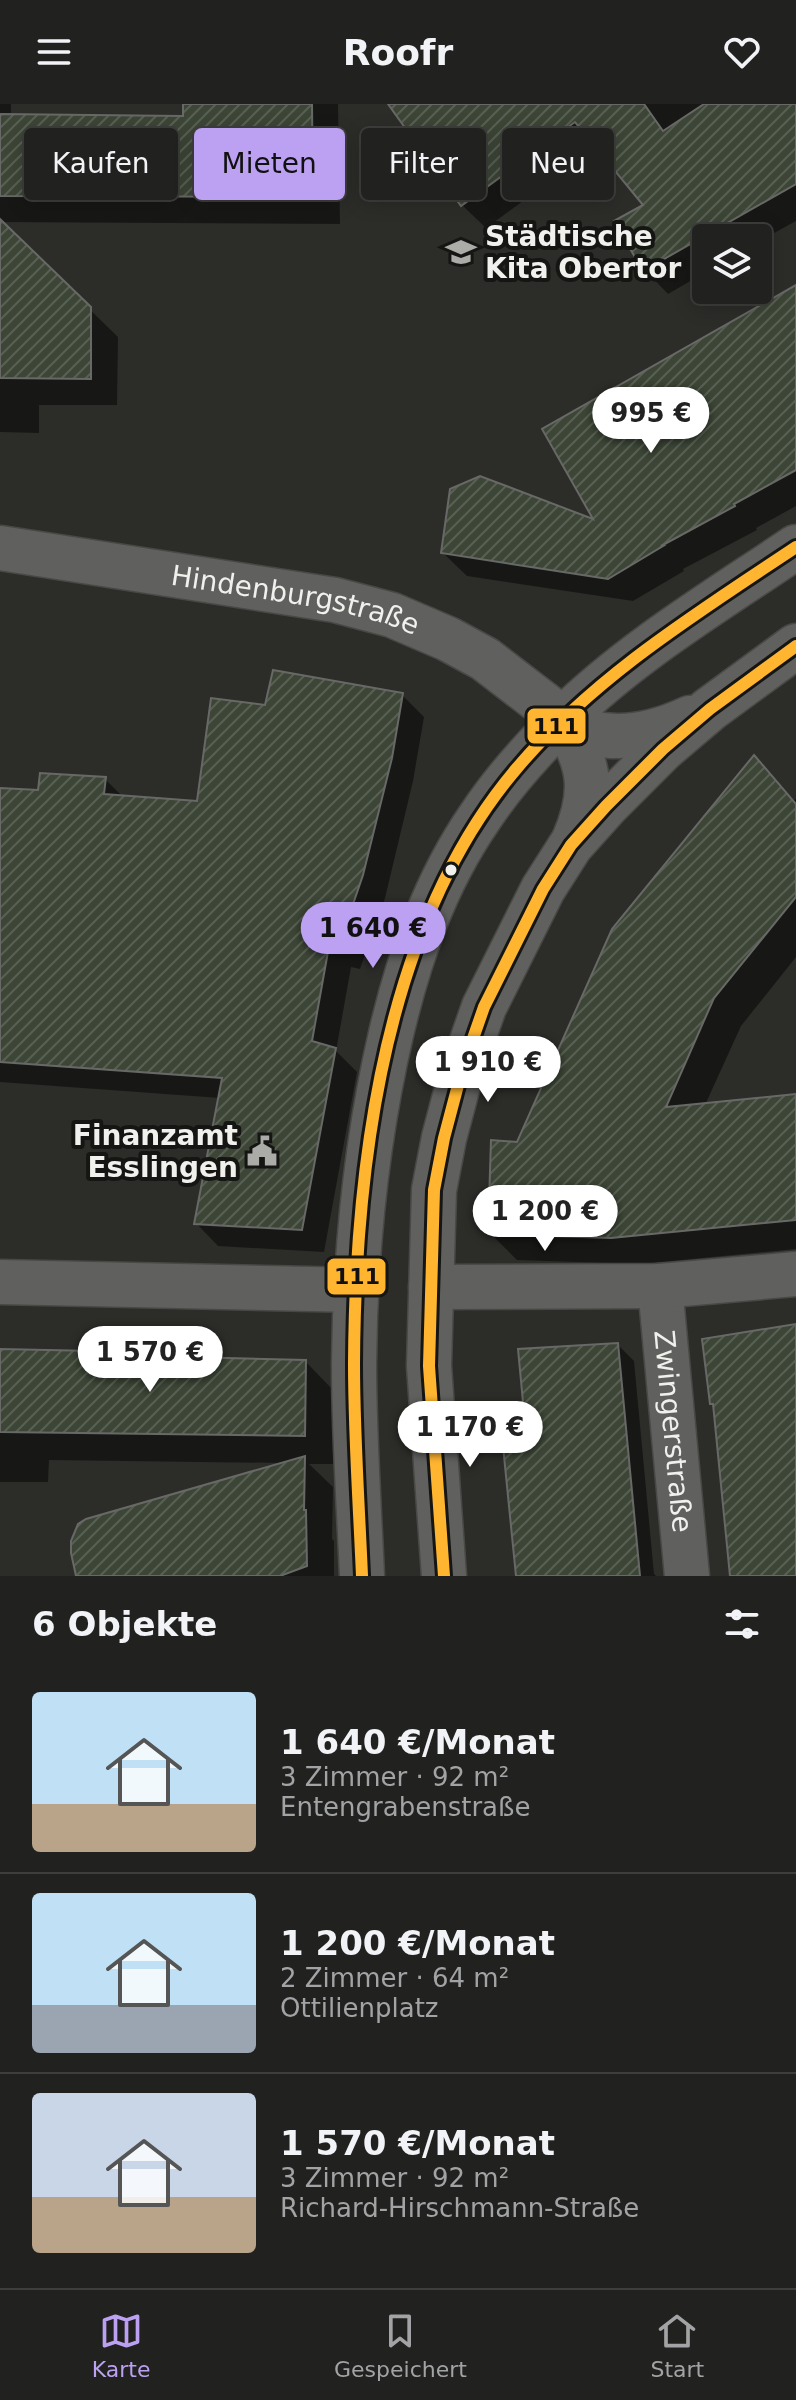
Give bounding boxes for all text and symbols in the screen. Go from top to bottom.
icon: menu [32,30,76,74]
icon: heart [720,30,764,74]
text: Roofr [343,32,453,73]
chip: Kaufen [24,128,178,200]
chip: Mieten [194,128,345,200]
chip: Filter [361,128,486,200]
chip: Neu [502,128,614,200]
place label: Städtische Kita Obertor [485,220,682,285]
map controls [692,224,772,304]
button: layers [692,224,772,304]
school or university icon: Städtische Kita Obertor [444,235,478,269]
pin: 995 € [595,387,707,455]
text: 995 € [610,398,692,428]
street label: Hindenburgstraße [169,559,424,642]
line badge: 111 [526,707,587,745]
text: 111 [533,714,579,739]
unlabelled marker [443,862,459,878]
pin: 1 640 € [299,902,447,970]
text: 1 640 € [319,913,427,943]
pin: 1 910 € [414,1036,562,1104]
text: 1 910 € [434,1047,542,1077]
place label: Finanzamt Esslingen [73,1119,238,1184]
public building icon: Finanzamt Esslingen [245,1134,279,1168]
pin: 1 200 € [471,1185,619,1253]
text: 1 200 € [491,1196,599,1226]
line badge: 111 [326,1257,387,1296]
text: 111 [334,1264,380,1289]
pin: 1 570 € [76,1326,224,1394]
street label: Zwingerstraße [647,1329,699,1534]
text: 1 570 € [96,1337,204,1367]
pin: 1 170 € [396,1401,544,1469]
text: 1 170 € [416,1412,524,1442]
icon: filters [720,1602,764,1646]
text: 6 Objekte [32,1604,217,1644]
text: 1 640 €/Monat [280,1722,555,1762]
icon: home [96,1724,192,1820]
text: 3 Zimmer · 92 m² [280,1762,509,1792]
text: Entengrabenstraße [280,1792,530,1822]
text: 1 200 €/Monat [280,1923,555,1963]
icon: home [96,1925,192,2021]
text: 2 Zimmer · 64 m² [280,1963,509,1993]
text: Ottilienplatz [280,1993,439,2023]
text: 1 570 €/Monat [280,2123,555,2163]
icon: home [96,2125,192,2221]
text: 3 Zimmer · 92 m² [280,2163,509,2193]
text: Richard-Hirschmann-Straße [280,2193,639,2223]
tab: Karte [92,2309,151,2382]
tab: Gespeichert [334,2309,467,2382]
tab: Start [650,2309,704,2382]

